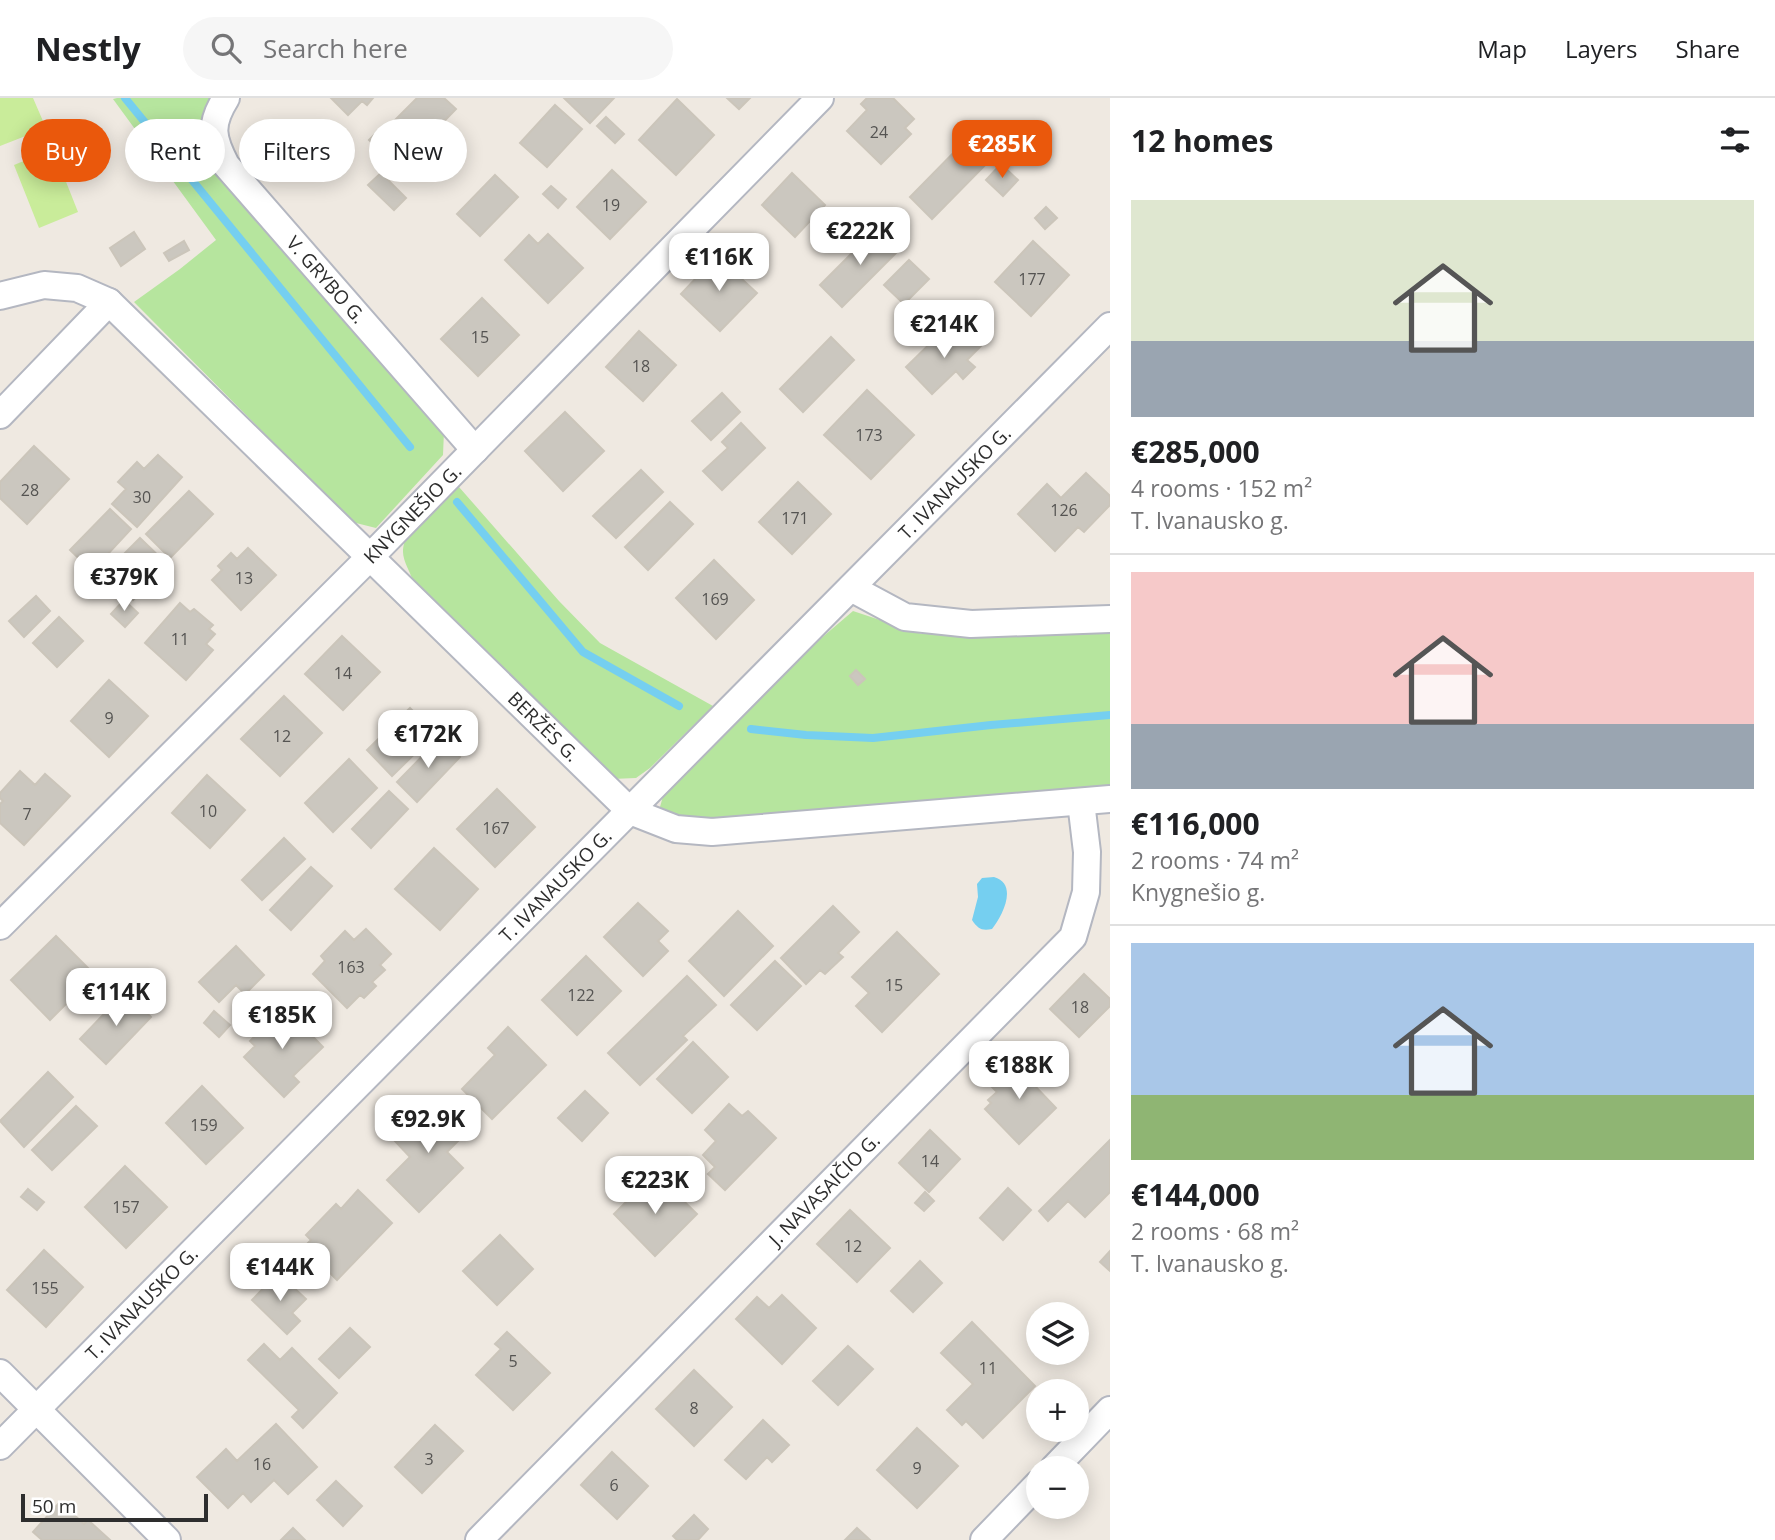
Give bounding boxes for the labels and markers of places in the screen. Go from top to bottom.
pin: €285K [953,120,1051,180]
pin: €222K [811,208,909,267]
pin: €116K [670,234,768,293]
pin: €214K [895,300,993,360]
pin: €379K [75,554,173,613]
pin: €172K [379,710,477,770]
pin: €114K [67,968,165,1028]
pin: €185K [233,992,331,1051]
pin: €188K [970,1042,1068,1101]
pin: €92.9K [371,1096,485,1155]
pin: €223K [606,1156,704,1216]
pin: €144K [231,1244,329,1303]

